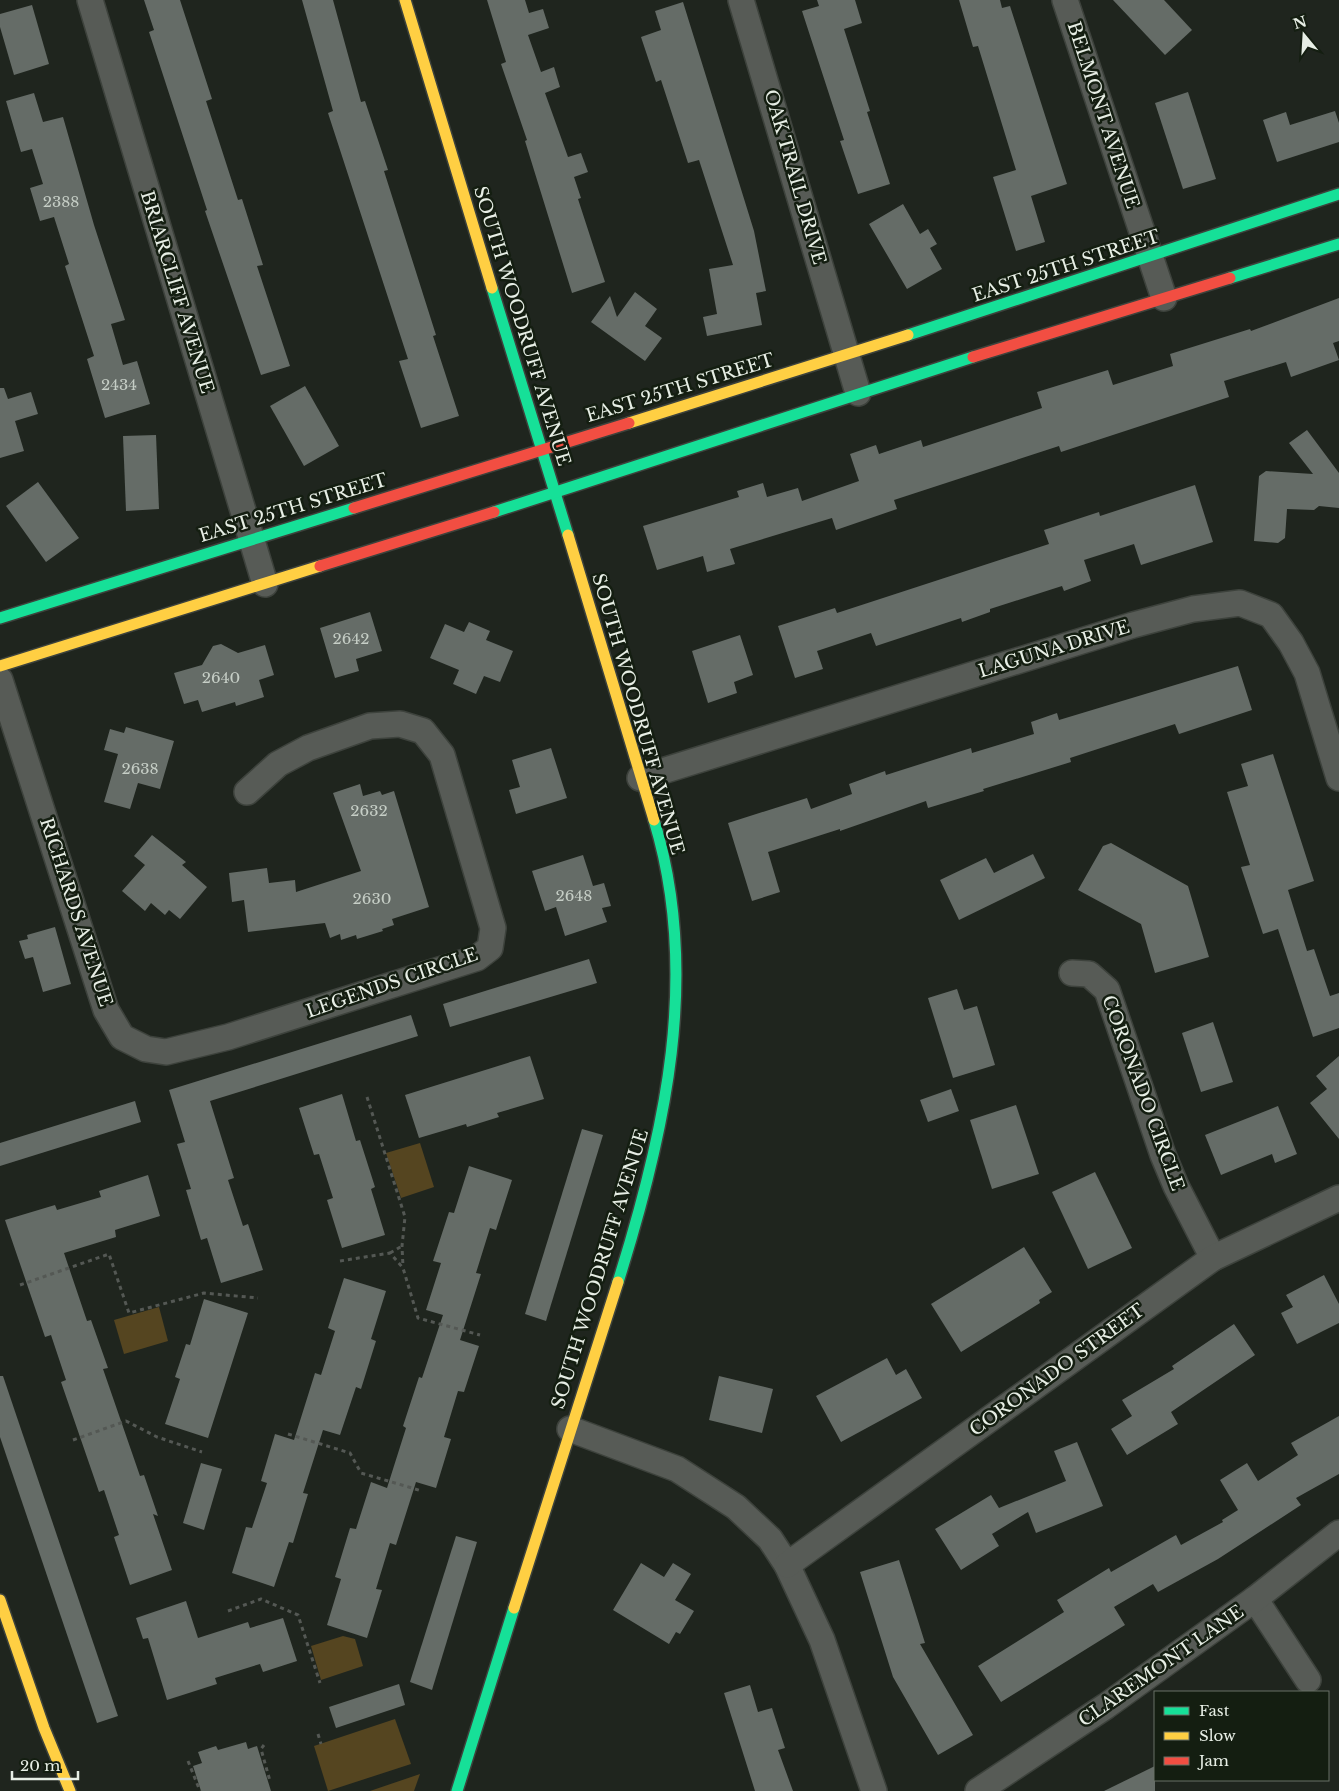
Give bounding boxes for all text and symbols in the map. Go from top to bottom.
north arrow [1279,10,1329,60]
text: N [1291,12,1309,33]
street label: BELMONT AVENUE [1062,19,1144,211]
street label: OAK TRAIL DRIVE [760,87,830,267]
street label: SOUTH WOODRUFF AVENUE [469,183,575,469]
street label: BRIARCLIFF AVENUE [136,188,218,396]
house number: 2388 [43,192,79,211]
street label: EAST 25TH STREET [969,225,1163,307]
street label: EAST 25TH STREET [583,349,777,427]
house number: 2434 [101,375,137,394]
street label: EAST 25TH STREET [196,469,390,547]
street label: SOUTH WOODRUFF AVENUE [587,571,689,857]
street label: LAGUNA DRIVE [976,616,1132,682]
house number: 2642 [333,629,369,648]
house number: 2640 [202,668,240,687]
house number: 2638 [121,759,159,778]
house number: 2632 [350,801,388,820]
street label: RICHARDS AVENUE [35,815,117,1009]
house number: 2648 [556,886,592,905]
house number: 2630 [353,889,391,908]
street label: LEGENDS CIRCLE [303,943,481,1023]
street label: CORONADO CIRCLE [1097,992,1189,1194]
street label: SOUTH WOODRUFF AVENUE [547,1126,653,1412]
street label: CORONADO STREET [965,1299,1149,1441]
street label: CLAREMONT LANE [1074,1601,1248,1731]
legend [1154,1691,1329,1781]
text: Fast [1199,1701,1230,1720]
text: Slow [1199,1726,1236,1745]
scale bar [12,1748,79,1780]
text: Jam [1197,1751,1229,1770]
text: 20 m [20,1756,60,1775]

